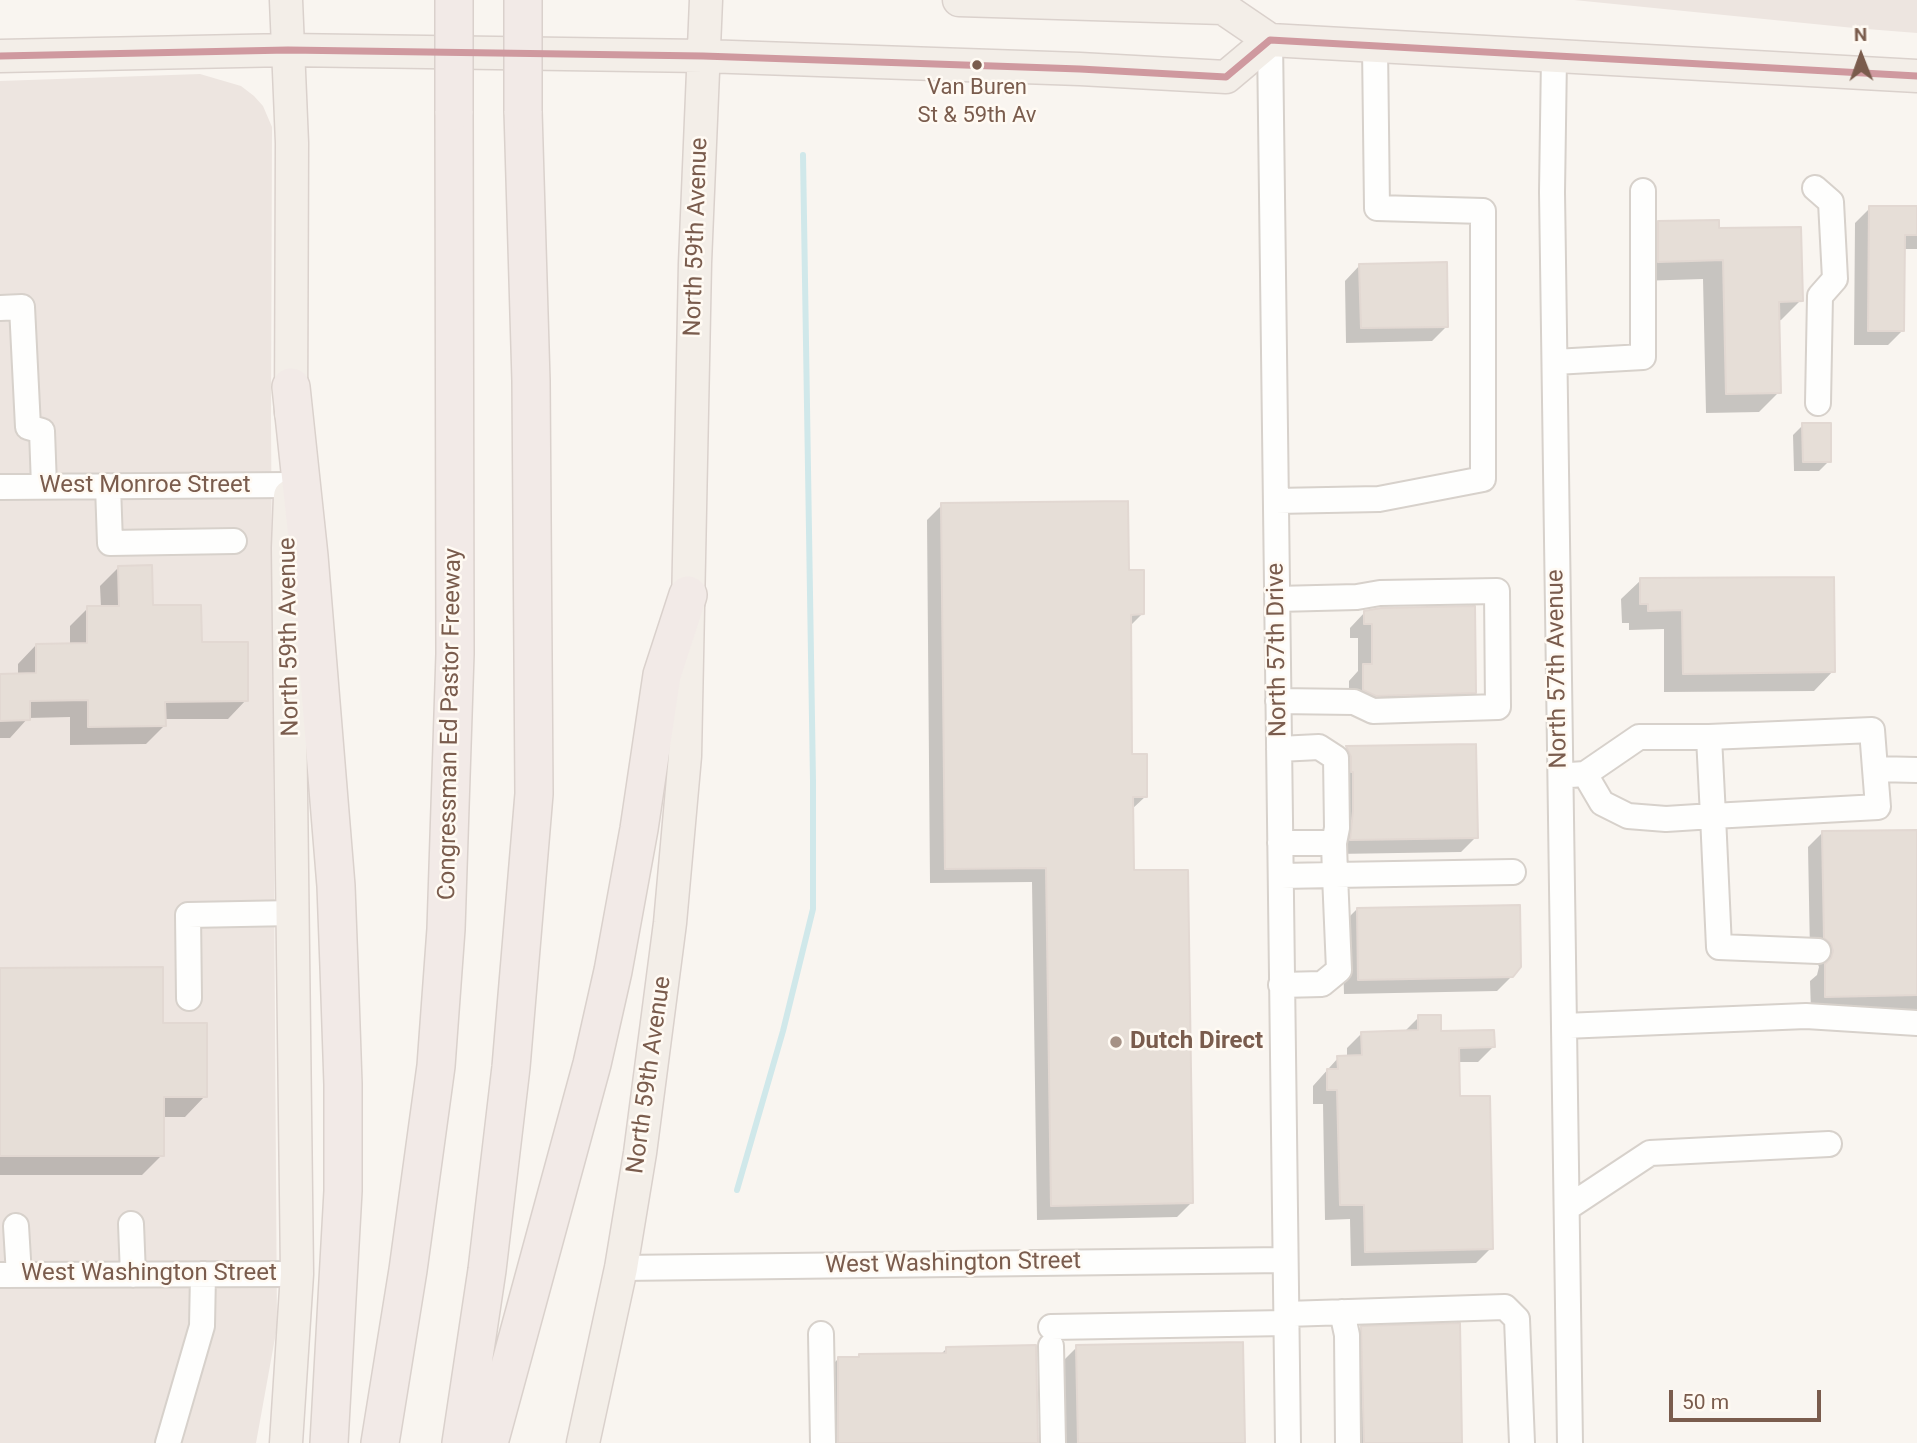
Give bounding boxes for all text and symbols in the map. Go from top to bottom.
north arrow [1826,21,1896,91]
text: N [1854,23,1868,46]
marker: Van Buren St & 59th Av [970,58,984,72]
place label: Van Buren St & 59th Av [918,75,1036,126]
street label: North 59th Avenue [679,137,715,337]
street label: West Monroe Street [39,472,251,500]
street label: North 59th Avenue [274,537,306,737]
street label: Congressman Ed Pastor Freeway [434,548,468,900]
street label: North 57th Drive [1262,563,1294,737]
street label: North 57th Avenue [1542,569,1574,769]
street label: North 59th Avenue [622,974,678,1176]
place label: Dutch Direct [1130,1028,1263,1056]
marker: Dutch Direct [1108,1034,1124,1050]
street label: West Washington Street [825,1247,1081,1281]
street label: West Washington Street [21,1260,277,1288]
scale bar [1672,1376,1824,1420]
text: 50 m [1682,1390,1729,1414]

